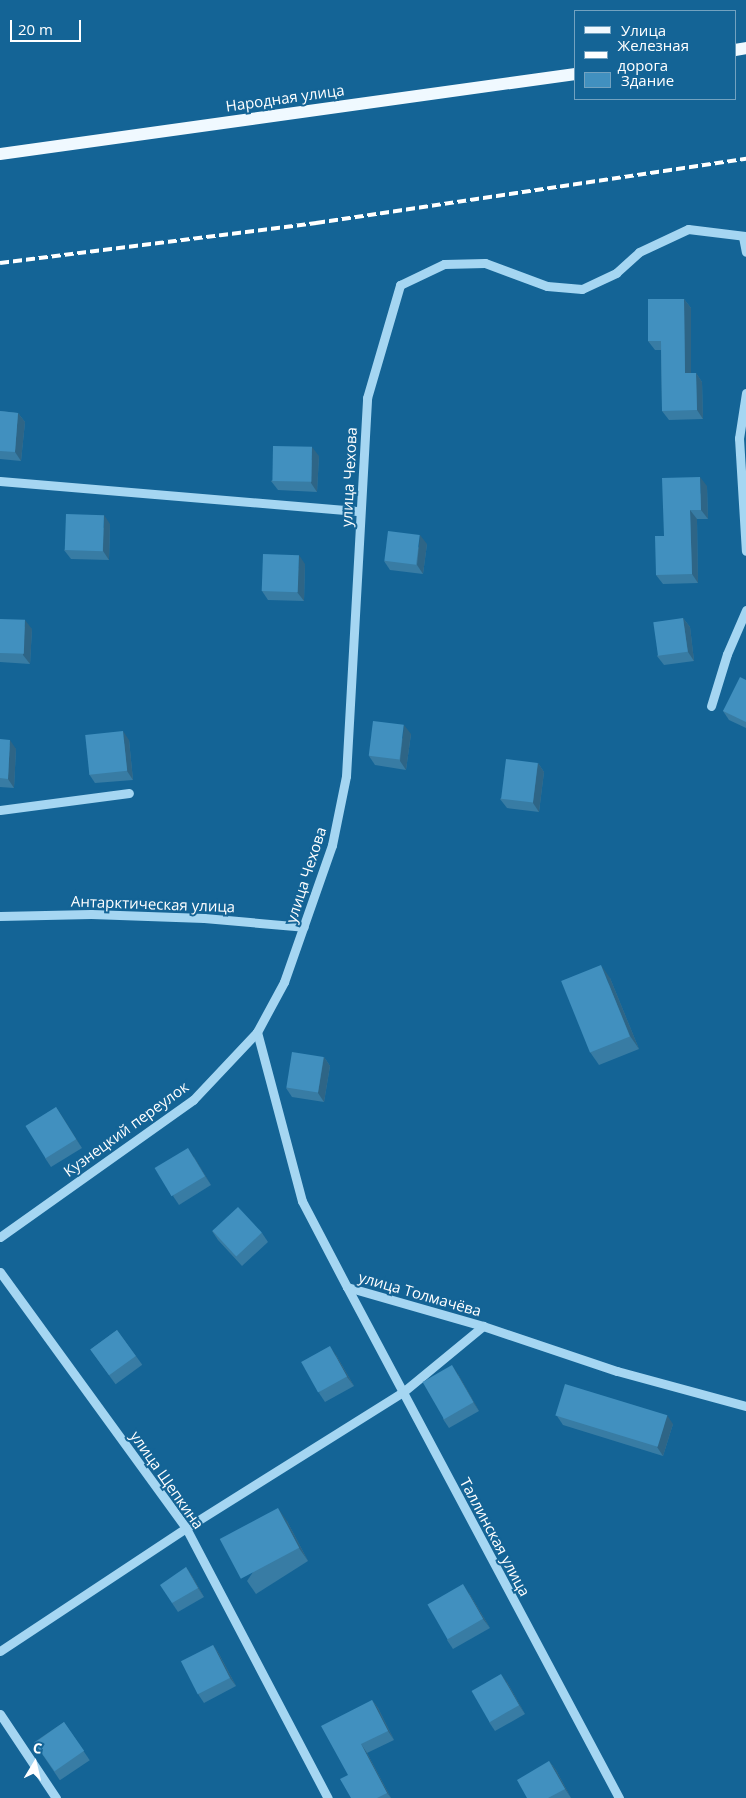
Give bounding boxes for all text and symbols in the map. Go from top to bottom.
scale bar [12,10,84,42]
legend [574,10,736,100]
text: 20 m [18,19,53,39]
text: Улица [621,20,666,40]
text: Железная дорога [618,35,689,75]
text: Здание [621,70,674,90]
street label: Народная улица [225,81,345,115]
street label: улица Чехова [337,427,361,527]
street label: улица Чехова [282,825,330,925]
street label: Антарктическая улица [71,892,235,916]
street label: Кузнецкий переулок [60,1078,192,1180]
street label: улица Толмачёва [357,1268,483,1320]
street label: улица Щепкина [126,1427,208,1533]
street label: Таллинская улица [456,1475,534,1599]
north arrow [10,1738,60,1788]
text: С [32,1738,43,1758]

